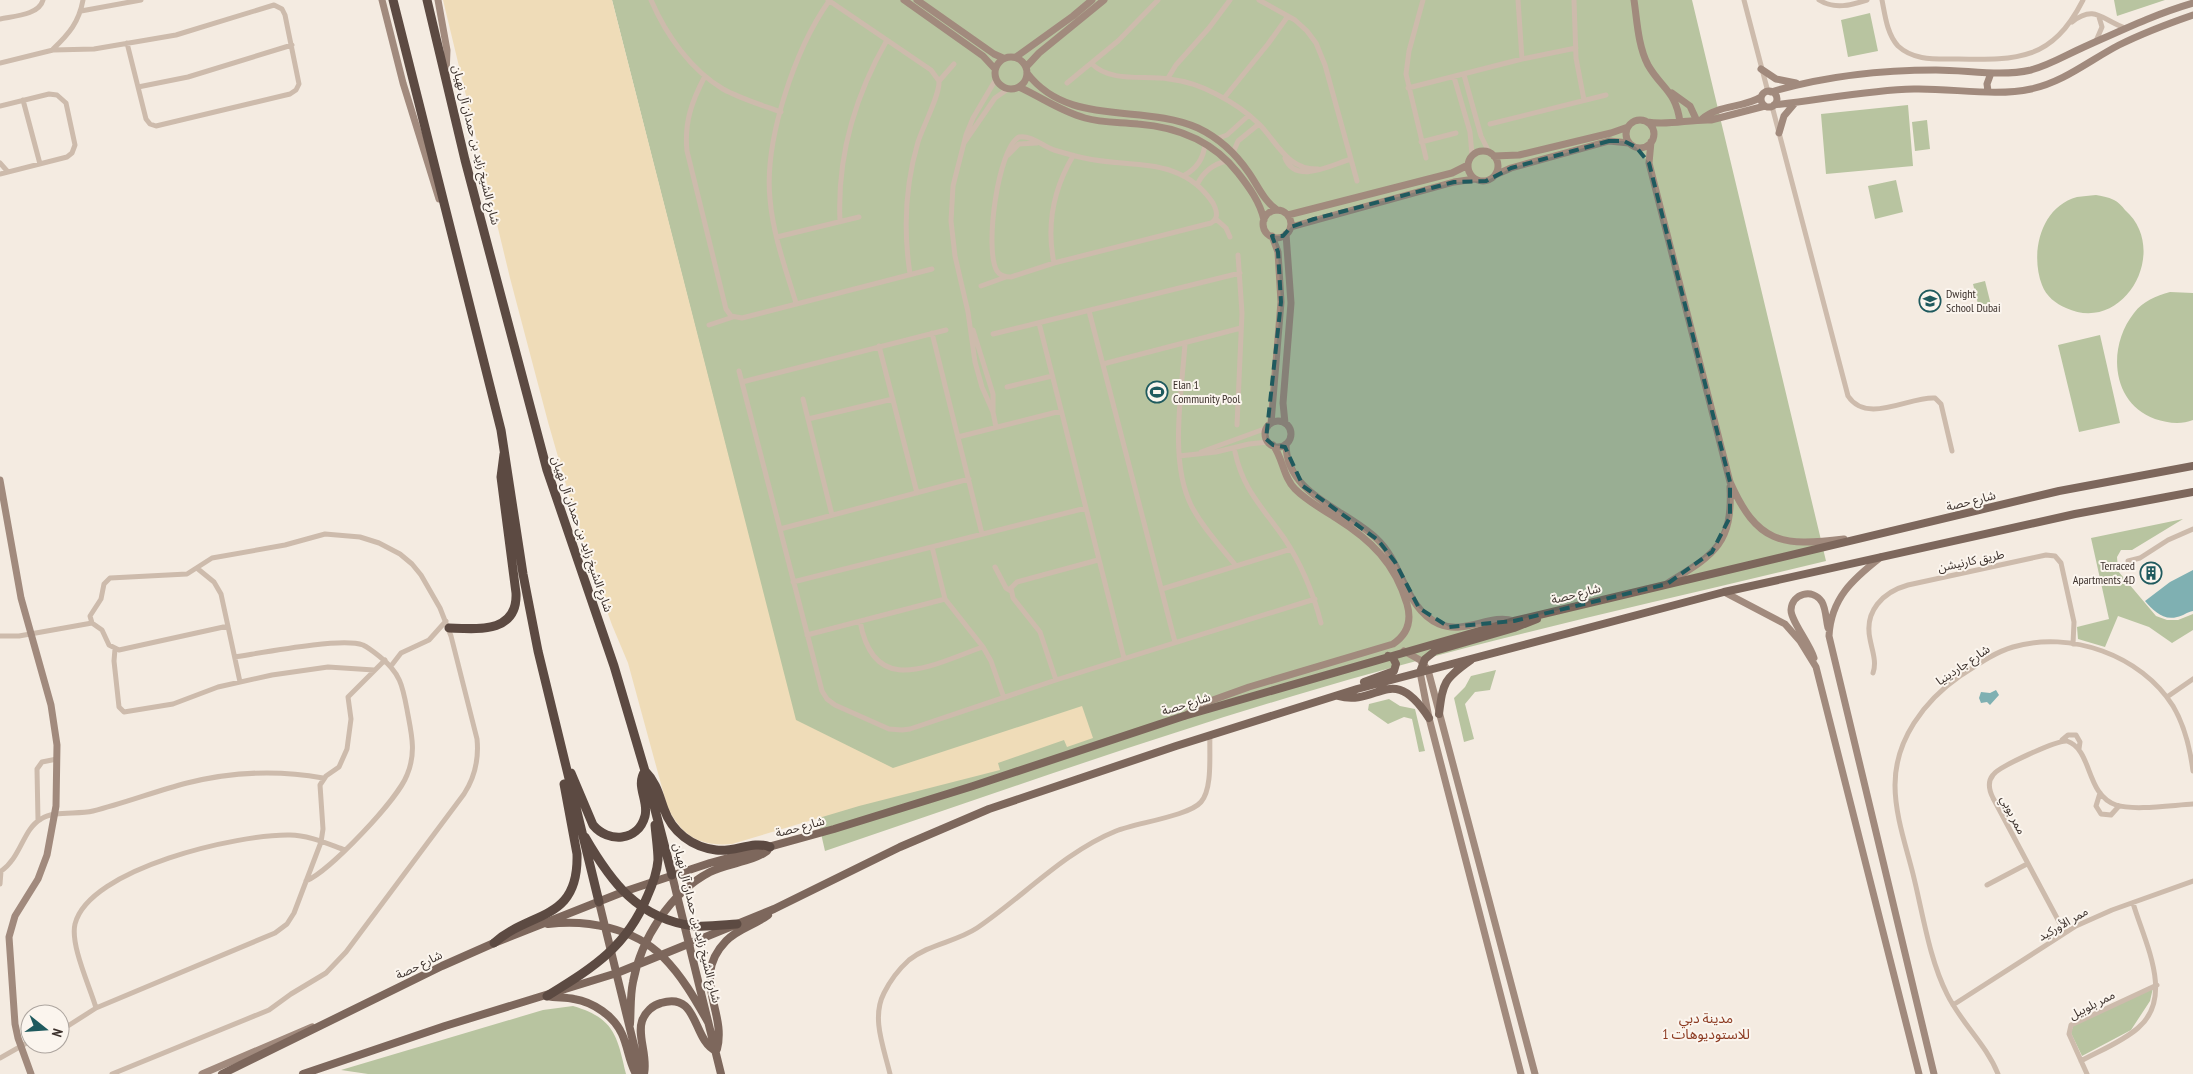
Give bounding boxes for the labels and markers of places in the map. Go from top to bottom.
place label: Dwight School Dubai [1946,286,2001,315]
school or university icon: Dwight School Dubai [1918,289,1942,313]
place label: Elan 1 Community Pool [1173,377,1240,406]
sports icon: Elan 1 Community Pool [1145,380,1169,404]
place label: Terraced Apartments 4D [2073,558,2135,587]
building icon: Terraced Apartments 4D [2139,561,2163,585]

